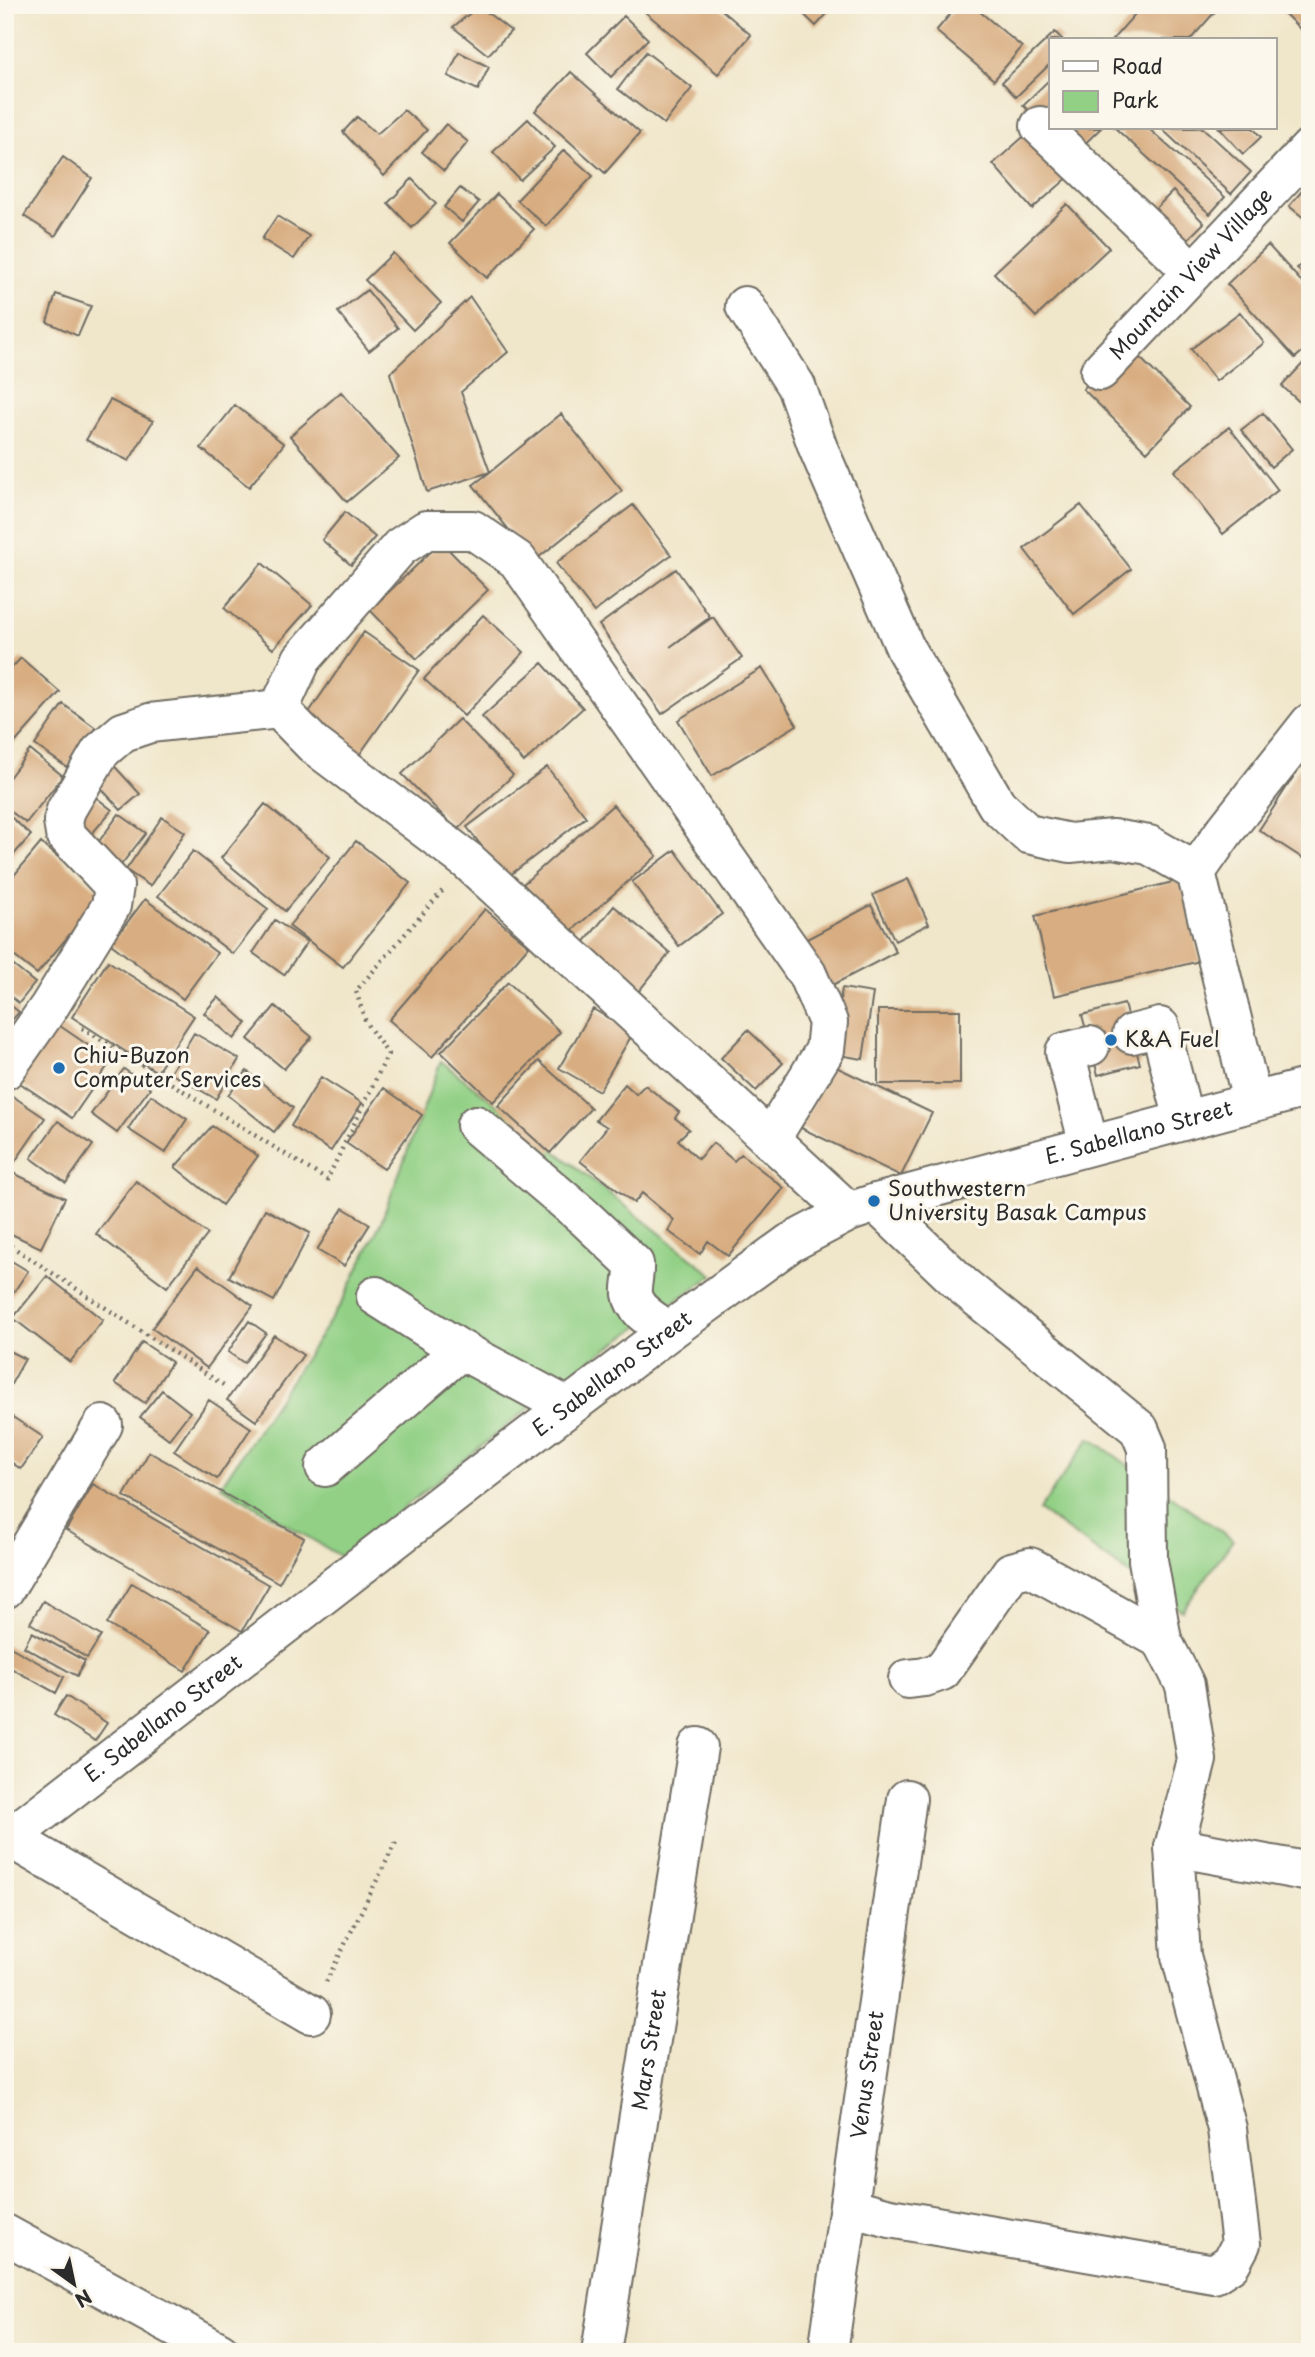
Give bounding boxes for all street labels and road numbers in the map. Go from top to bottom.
street label: Mountain View Village [1101,180,1279,366]
street label: E. Sabellano Street [1041,1090,1235,1171]
street label: E. Sabellano Street [524,1302,698,1443]
street label: E. Sabellano Street [76,1645,248,1789]
street label: Mars Street [622,1987,673,2112]
street label: Venus Street [841,2008,891,2141]

